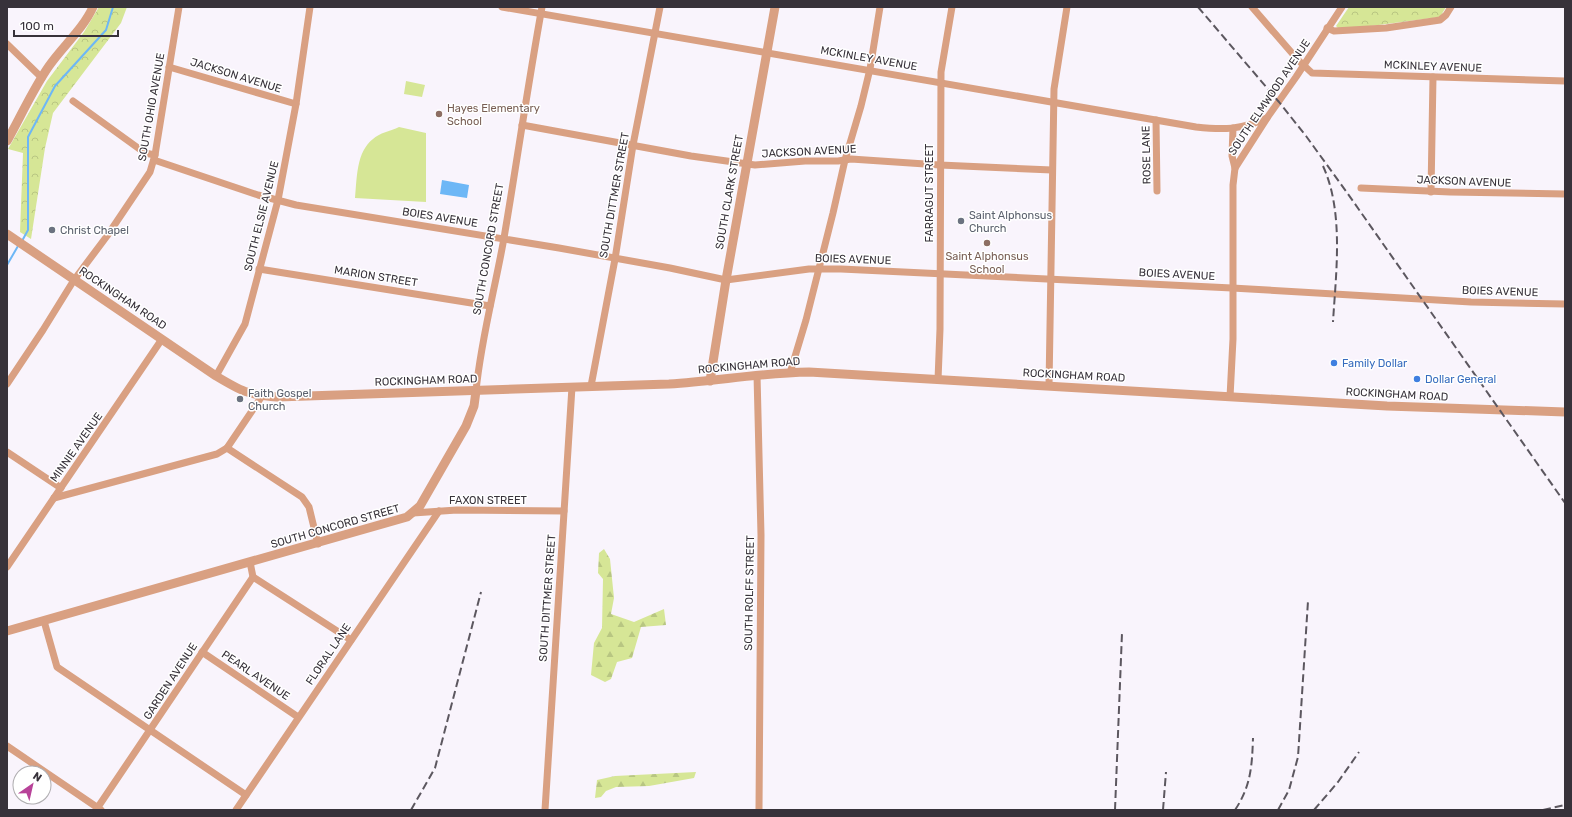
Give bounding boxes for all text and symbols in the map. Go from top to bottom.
scale bar [14,12,118,38]
text: 100 m [20,19,54,33]
street label: SOUTH ELMWOOD AVENUE [1226,37,1313,158]
street label: MCKINLEY AVENUE [819,44,919,73]
street label: SOUTH OHIO AVENUE [136,52,167,162]
street label: JACKSON AVENUE [189,55,283,96]
street label: MCKINLEY AVENUE [1384,58,1483,75]
place label: Hayes Elementary School [447,102,540,128]
marker: Hayes Elementary School [434,109,444,119]
street label: ROSE LANE [1139,125,1154,184]
street label: SOUTH DITTMER STREET [597,131,632,259]
street label: SOUTH CLARK STREET [713,133,746,250]
street label: JACKSON AVENUE [761,143,857,160]
street label: FARRAGUT STREET [923,143,936,242]
street label: SOUTH ELSIE AVENUE [241,159,282,273]
street label: JACKSON AVENUE [1416,173,1512,190]
street label: SOUTH CONCORD STREET [470,182,507,316]
street label: BOIES AVENUE [401,205,479,230]
place label: Saint Alphonsus Church [969,209,1052,235]
marker: Saint Alphonsus Church [956,216,966,226]
place label: Christ Chapel [60,224,129,237]
marker: Christ Chapel [47,225,57,235]
marker: Saint Alphonsus School [982,238,992,248]
place label: Saint Alphonsus School [946,250,1029,276]
street label: BOIES AVENUE [815,252,892,267]
street label: MARION STREET [333,263,419,290]
street label: ROCKINGHAM ROAD [76,264,169,333]
street label: BOIES AVENUE [1138,266,1216,283]
street label: BOIES AVENUE [1462,284,1539,299]
street label: ROCKINGHAM ROAD [697,355,801,376]
place label: Family Dollar [1342,357,1408,370]
marker: Family Dollar [1329,358,1339,368]
street label: ROCKINGHAM ROAD [1022,366,1126,385]
street label: ROCKINGHAM ROAD [374,372,478,389]
place label: Dollar General [1425,373,1496,386]
marker: Dollar General [1412,374,1422,384]
street label: ROCKINGHAM ROAD [1345,385,1449,404]
place label: Faith Gospel Church [248,387,311,413]
marker: Faith Gospel Church [235,394,245,404]
street label: MINNIE AVENUE [48,410,105,485]
street label: FAXON STREET [449,494,528,507]
street label: SOUTH CONCORD STREET [269,502,402,551]
street label: SOUTH DITTMER STREET [537,533,558,662]
street label: SOUTH ROLFF STREET [742,535,757,651]
street label: FLORAL LANE [303,621,354,687]
street label: GARDEN AVENUE [141,640,200,722]
street label: PEARL AVENUE [219,648,293,703]
north arrow [12,765,52,805]
text: N [30,770,44,785]

